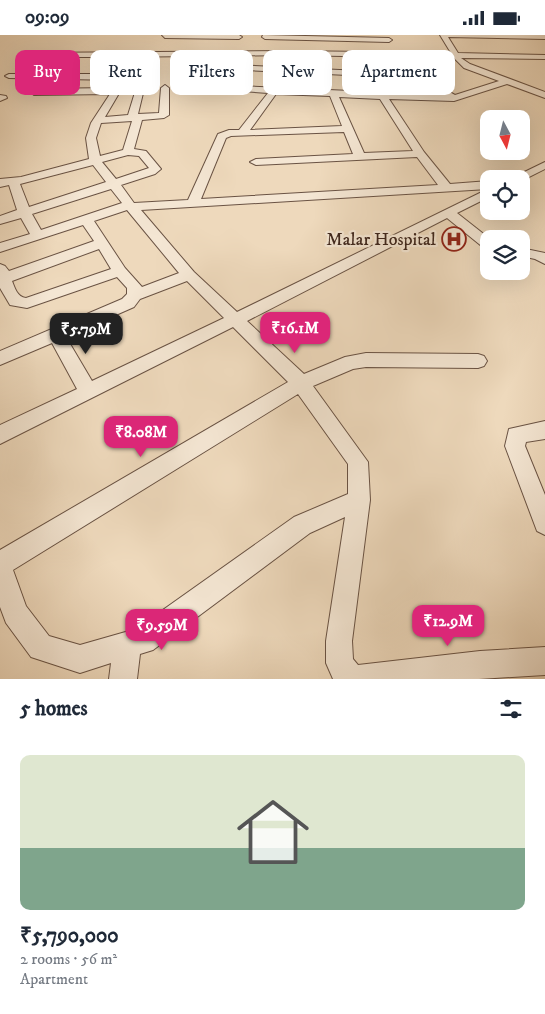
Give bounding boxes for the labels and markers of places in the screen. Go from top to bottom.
hospital icon: Malar Hospital [441,226,467,252]
place label: Malar Hospital [326,229,437,251]
pin: ₹16.1M [254,311,336,354]
pin: ₹5.79M [45,313,127,355]
pin: ₹8.08M [100,415,182,458]
pin: ₹12.9M [407,605,489,647]
pin: ₹9.59M [121,609,203,651]

